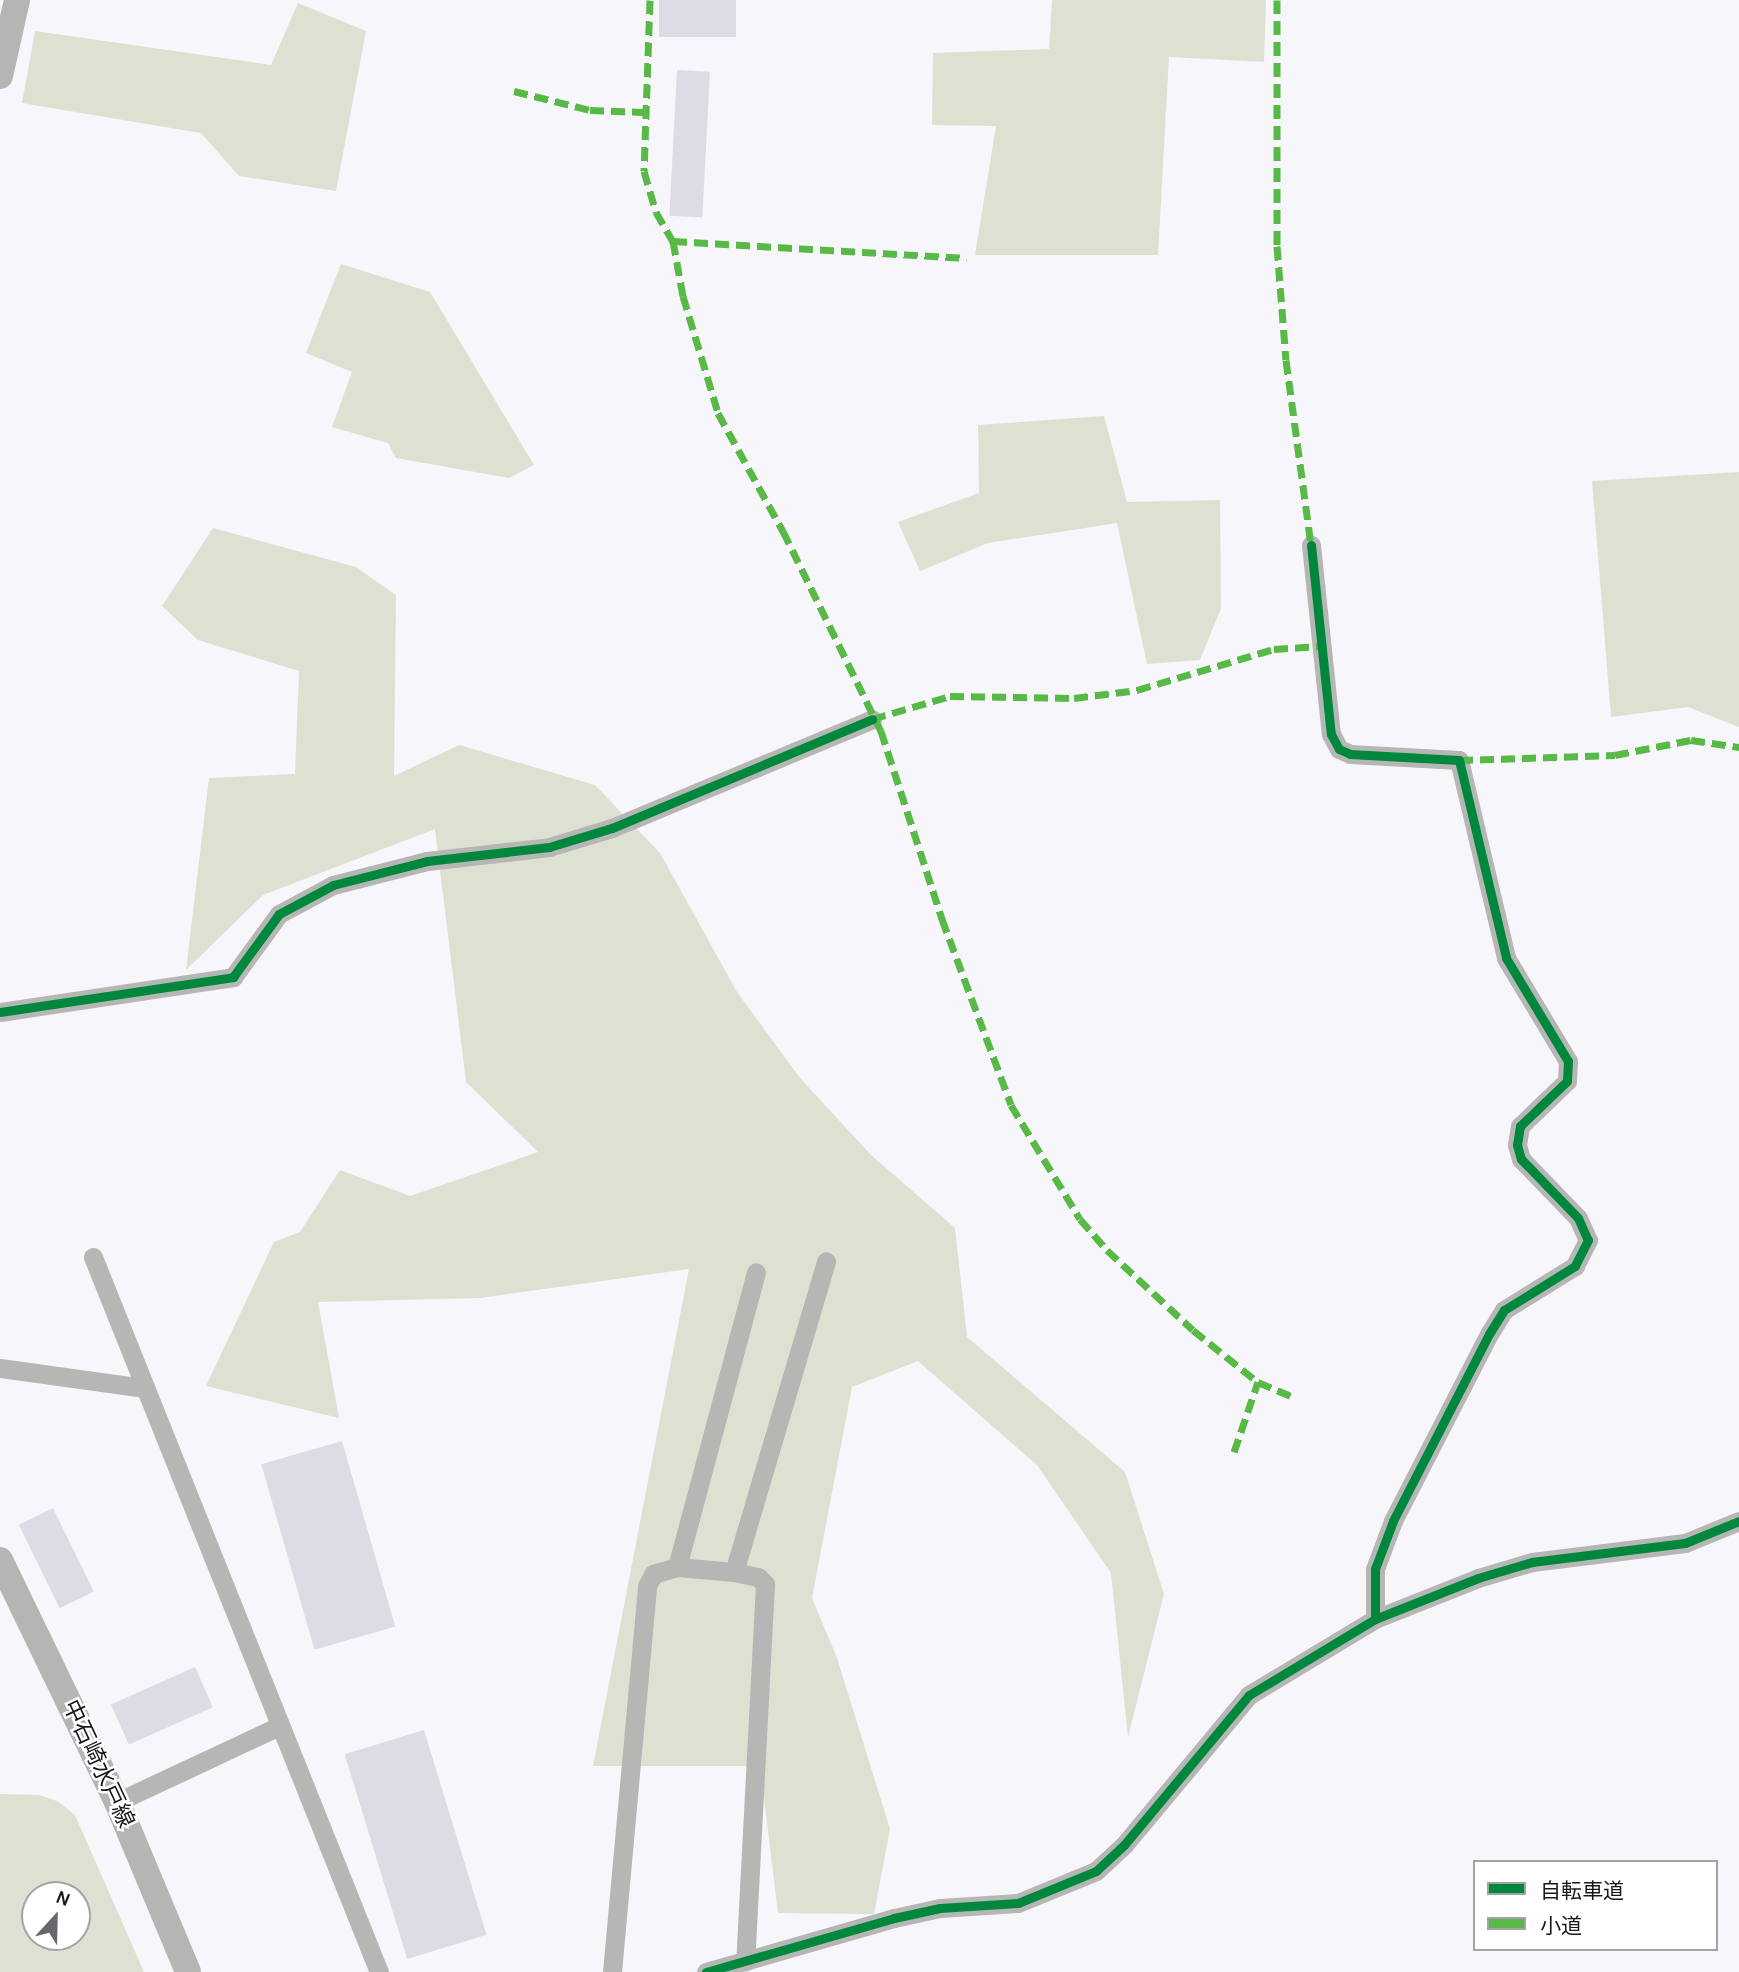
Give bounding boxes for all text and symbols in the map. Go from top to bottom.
street label: 中石崎水戸線 [56,1696,140,1832]
legend [1473,1860,1718,1951]
text: 自転車道 [1540,1879,1624,1903]
north arrow [21,1881,91,1951]
text: N [53,1886,74,1911]
text: 小道 [1540,1914,1582,1938]

